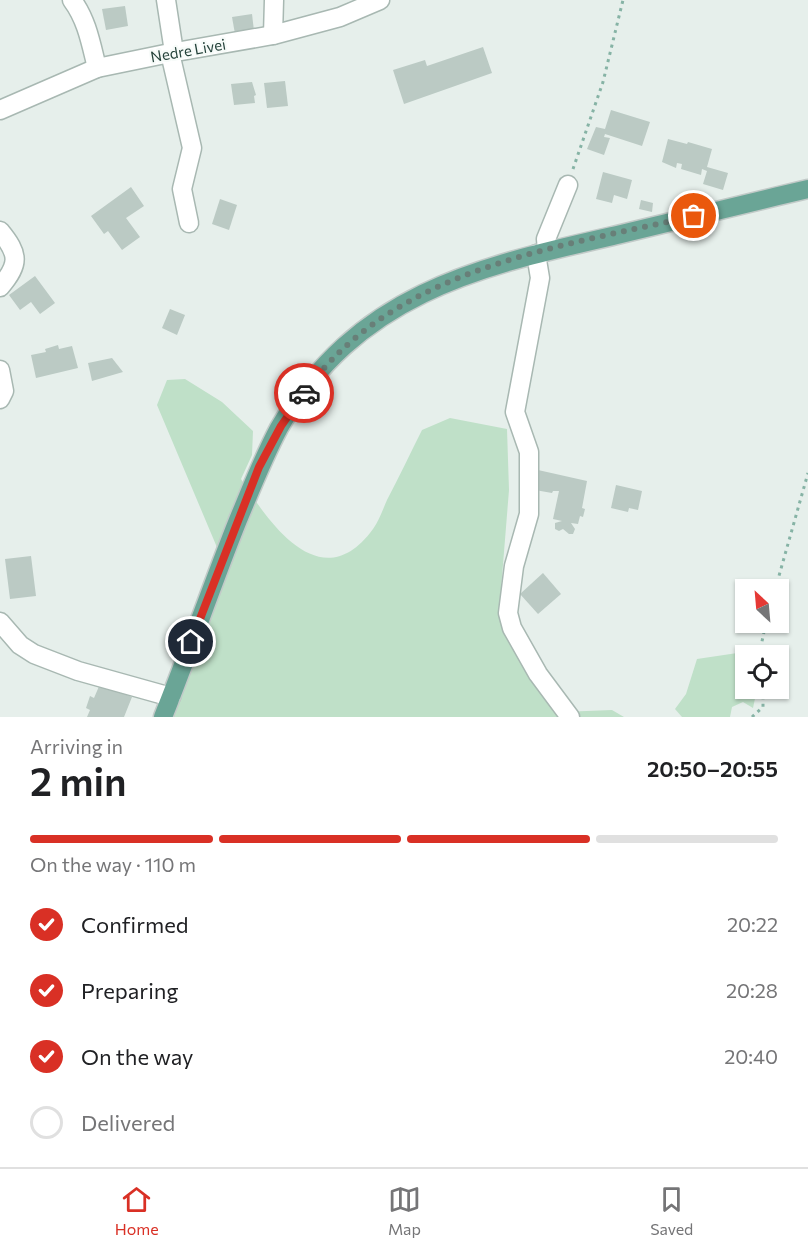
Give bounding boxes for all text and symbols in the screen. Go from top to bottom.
street label: Nedre Livei [149,35,227,65]
pin [668,190,719,241]
icon: bag [677,199,710,232]
courier [274,363,334,423]
icon: car [288,377,321,410]
north arrow [735,579,789,633]
map controls [735,579,789,699]
pin [165,616,216,667]
icon: home [174,625,207,658]
button: locate [735,645,789,699]
text: Arriving in [30,734,123,758]
text: 20:50–20:55 [647,755,778,782]
text: 2 min [30,756,127,804]
text: On the way · 110 m [30,852,196,876]
icon: check [30,908,63,941]
text: Confirmed [81,911,188,938]
text: 20:22 [727,912,778,936]
icon: check [30,974,63,1007]
text: Preparing [81,977,178,1004]
text: 20:28 [726,978,778,1002]
icon: check [30,1040,63,1073]
text: On the way [81,1043,193,1070]
text: 20:40 [724,1044,778,1068]
text: Delivered [81,1109,175,1136]
tab: Home [115,1183,159,1238]
tab: Map [388,1183,421,1238]
tab: Saved [650,1183,693,1238]

